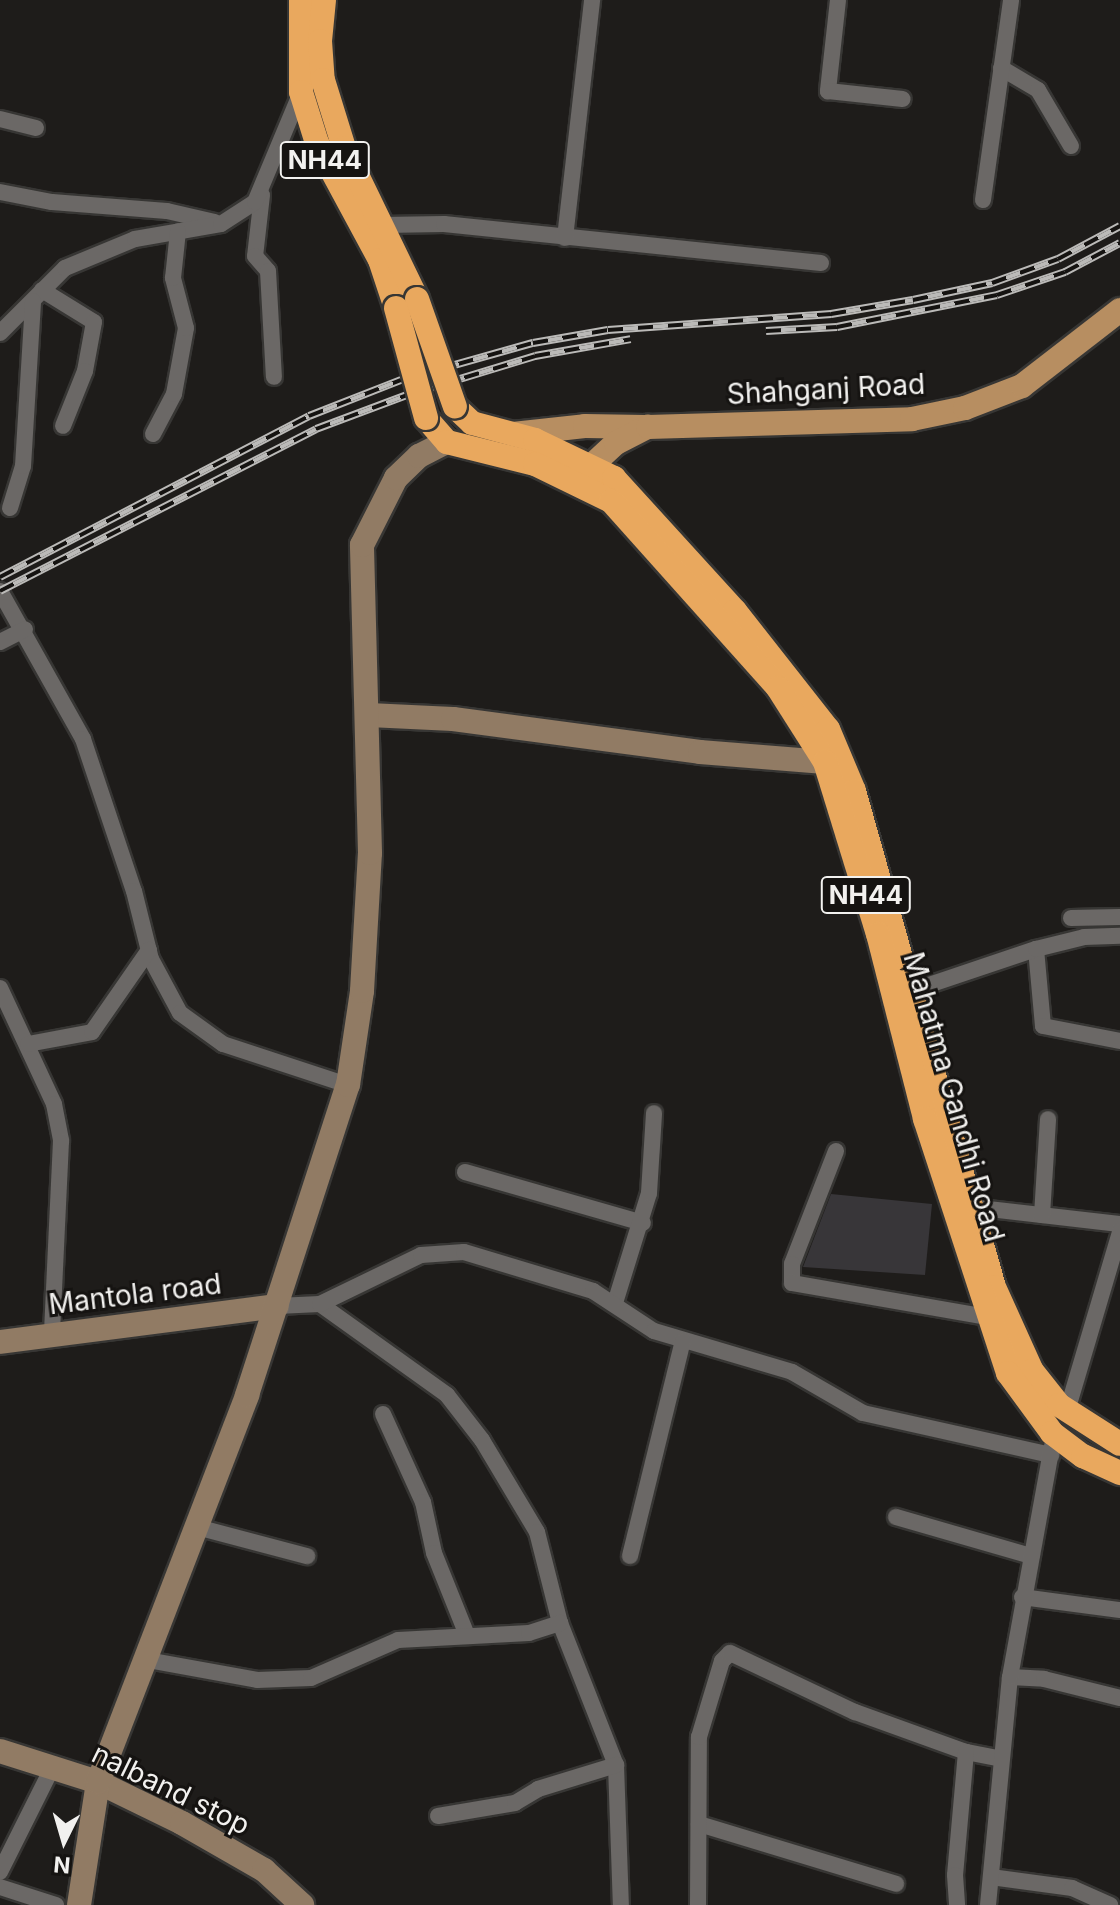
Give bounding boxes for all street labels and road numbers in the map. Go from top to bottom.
road number: NH44 [279,138,371,182]
street label: Shahganj Road [726,367,926,411]
road number: NH44 [820,873,912,917]
street label: Mahatma Gandhi Road [897,948,1011,1246]
street label: Mantola road [47,1267,223,1321]
street label: nalband stop [87,1736,255,1842]

